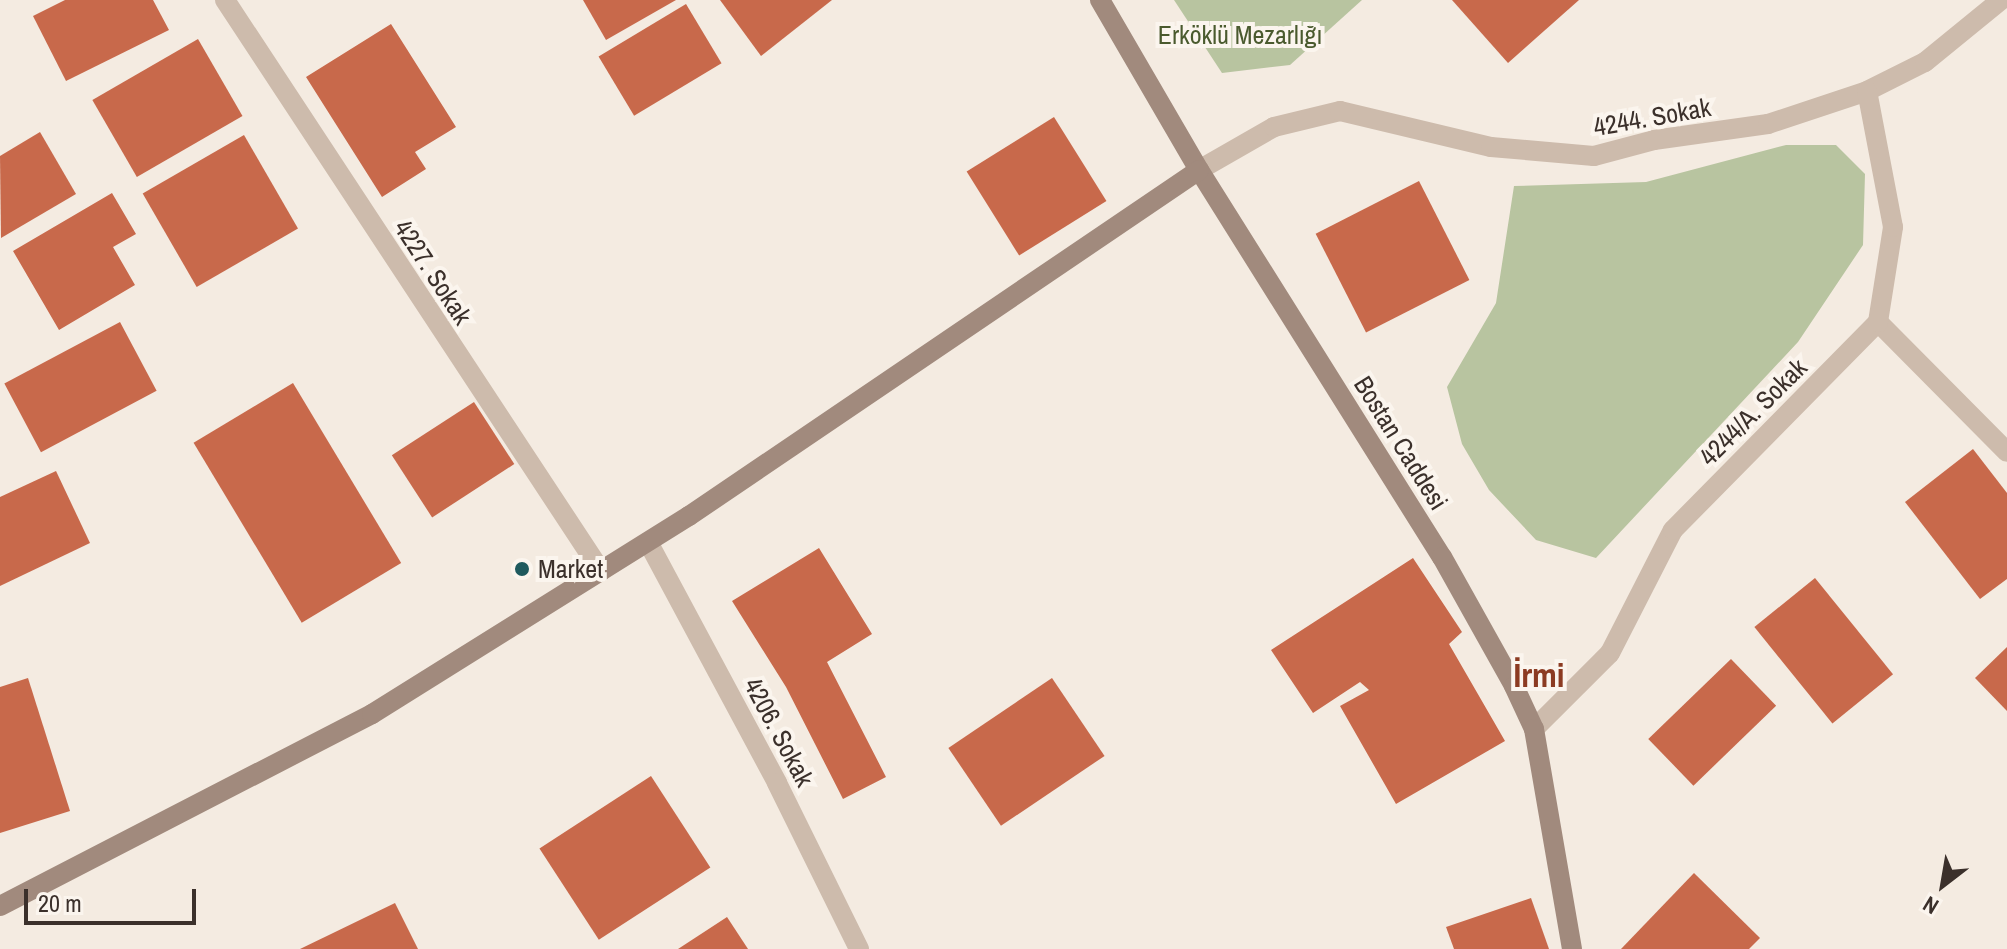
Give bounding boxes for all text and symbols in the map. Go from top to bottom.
park label: Erköklü Mezarlığı [1158,19,1322,51]
street label: 4244. Sokak [1591,91,1713,143]
street label: 4227. Sokak [388,214,478,330]
street label: 4244/A. Sokak [1693,352,1813,472]
street label: Bostan Caddesi [1348,370,1454,516]
place label: Market [538,553,603,585]
marker: Market [513,560,531,578]
district label: İrmi [1513,656,1565,696]
street label: 4206. Sokak [737,672,821,792]
north arrow [1903,845,1983,925]
scale bar [28,873,200,923]
text: 20 m [38,887,82,919]
text: N [1917,889,1944,922]

